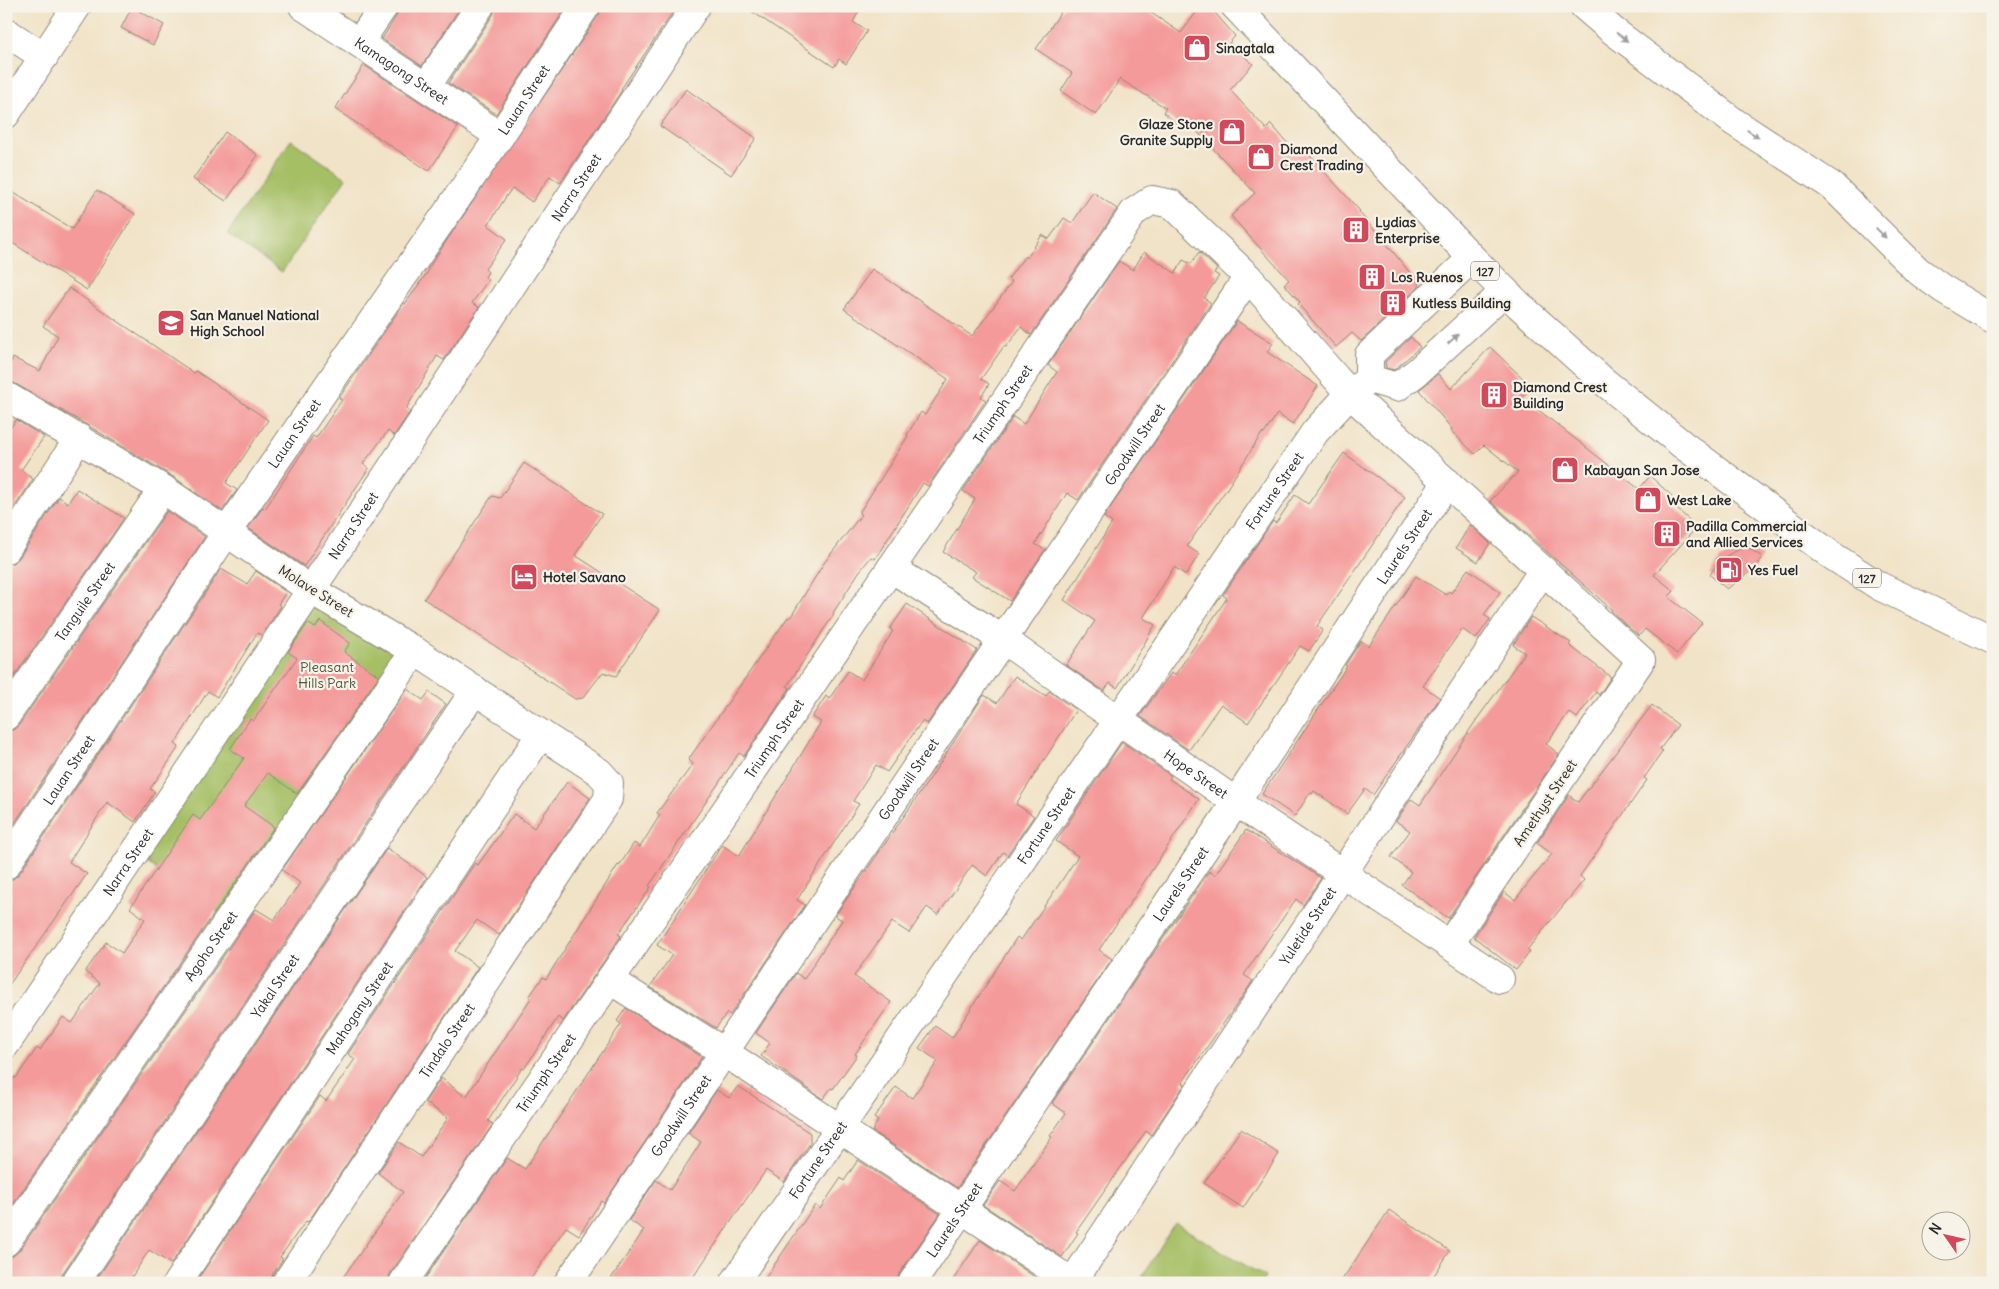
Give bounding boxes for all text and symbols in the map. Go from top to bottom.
one-way arrow [1615,32,1629,42]
street label: Kamagong Street [351,33,452,109]
shop icon: Sinagtala [1182,33,1212,63]
place label: Sinagtala [1216,39,1275,57]
street label: Lauan Street [494,61,554,138]
place label: Glaze Stone Granite Supply [1120,115,1213,149]
shop icon: Glaze Stone Granite Supply [1217,117,1247,147]
one-way arrow [1746,129,1759,139]
place label: Diamond Crest Trading [1280,140,1364,174]
shop icon: Diamond Crest Trading [1246,142,1276,172]
street label: Narra Street [547,150,605,225]
place label: Lydias Enterprise [1375,213,1440,247]
building icon: Lydias Enterprise [1341,215,1371,245]
one-way arrow [1874,227,1886,239]
building icon: Los Ruenos [1357,262,1387,292]
road number: 127 [1471,262,1499,280]
place label: Los Ruenos [1391,268,1463,286]
building icon: Kutless Building [1378,288,1408,318]
place label: Kutless Building [1412,294,1511,312]
place label: San Manuel National High School [190,306,319,340]
school or university icon: San Manuel National High School [156,308,186,338]
one-way arrow [1447,333,1459,345]
street label: Triumph Street [969,361,1036,447]
place label: Diamond Crest Building [1513,378,1607,412]
building icon: Diamond Crest Building [1479,380,1509,410]
street label: Lauan Street [264,395,325,472]
street label: Goodwill Street [1101,400,1169,489]
street label: Fortune Street [1242,448,1308,533]
shop icon: Kabayan San Jose [1550,455,1580,485]
place label: Kabayan San Jose [1584,461,1700,479]
shop icon: West Lake [1633,485,1663,515]
street label: Narra Street [325,488,382,563]
place label: West Lake [1667,491,1732,509]
street label: Laurels Street [1373,505,1436,588]
place label: Padilla Commercial and Allied Services [1686,517,1807,551]
building icon: Padilla Commercial and Allied Services [1652,519,1682,549]
fuel station icon: Yes Fuel [1714,555,1744,585]
street label: Tanguile Street [51,558,119,645]
street label: Molave Street [275,561,357,621]
place label: Yes Fuel [1747,561,1798,579]
hotel icon: Hotel Savano [509,562,539,592]
place label: Hotel Savano [543,568,626,586]
road number: 127 [1853,568,1881,588]
park label: Pleasant Hills Park [298,658,356,692]
street label: Triumph Street [741,695,808,782]
street label: Lauan Street [39,731,99,808]
street label: Goodwill Street [874,735,943,824]
street label: Hope Street [1160,745,1232,803]
street label: Amethyst Street [1509,756,1581,850]
street label: Fortune Street [1014,783,1079,868]
street label: Narra Street [99,825,157,899]
street label: Laurels Street [1149,843,1213,925]
street label: Yuletide Street [1276,883,1340,968]
street label: Agoho Street [180,907,242,985]
street label: Yakal Street [247,950,303,1022]
street label: Mahogany Street [322,958,397,1058]
street label: Tindalo Street [416,999,479,1082]
street label: Triumph Street [513,1030,580,1116]
street label: Goodwill Street [647,1071,715,1160]
street label: Fortune Street [785,1117,851,1202]
street label: Laurels Street [923,1179,986,1261]
north arrow [1922,1212,1972,1262]
text: N [1925,1220,1945,1238]

